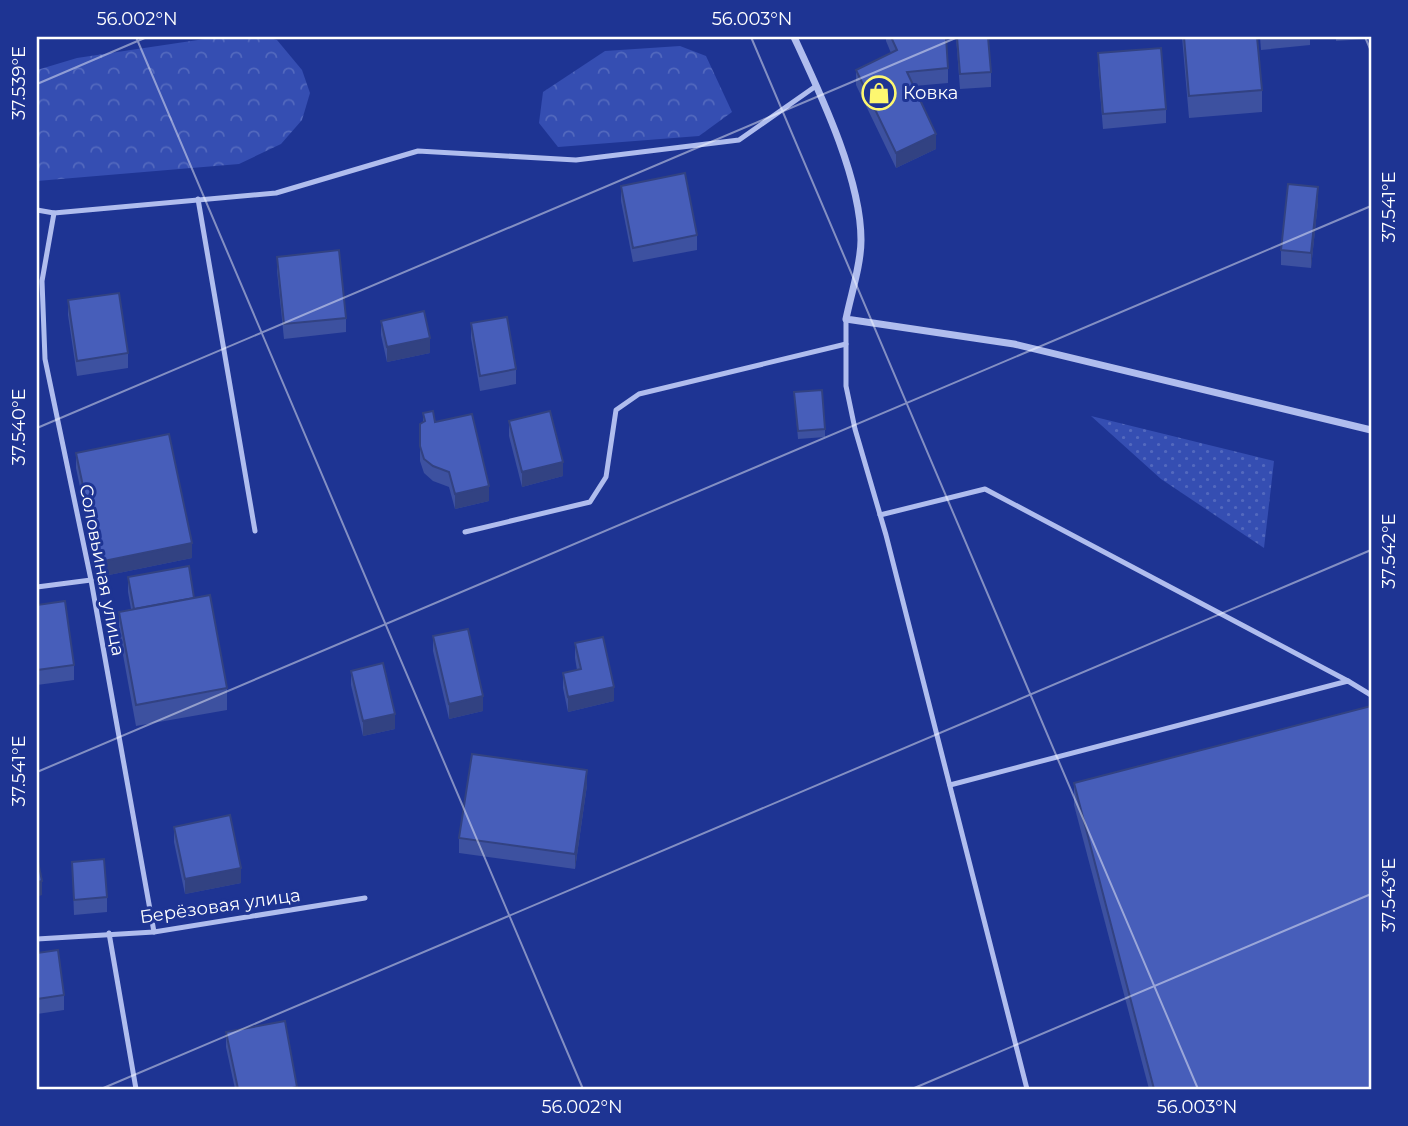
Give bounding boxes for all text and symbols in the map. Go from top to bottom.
text: 56.002°N [96,8,178,30]
text: 56.003°N [712,8,792,30]
text: 37.539°E [8,46,30,120]
shop icon: Ковка [860,74,898,112]
place label: Ковка [903,82,958,104]
text: 37.541°E [1378,171,1400,243]
text: 37.540°E [8,388,30,466]
street label: Соловьиная улица [75,482,129,658]
text: 37.542°E [1378,513,1400,589]
text: 37.541°E [8,735,30,807]
text: 37.543°E [1378,858,1400,932]
street label: Берёзовая улица [138,884,302,928]
text: 56.002°N [541,1096,623,1118]
text: 56.003°N [1157,1096,1237,1118]

